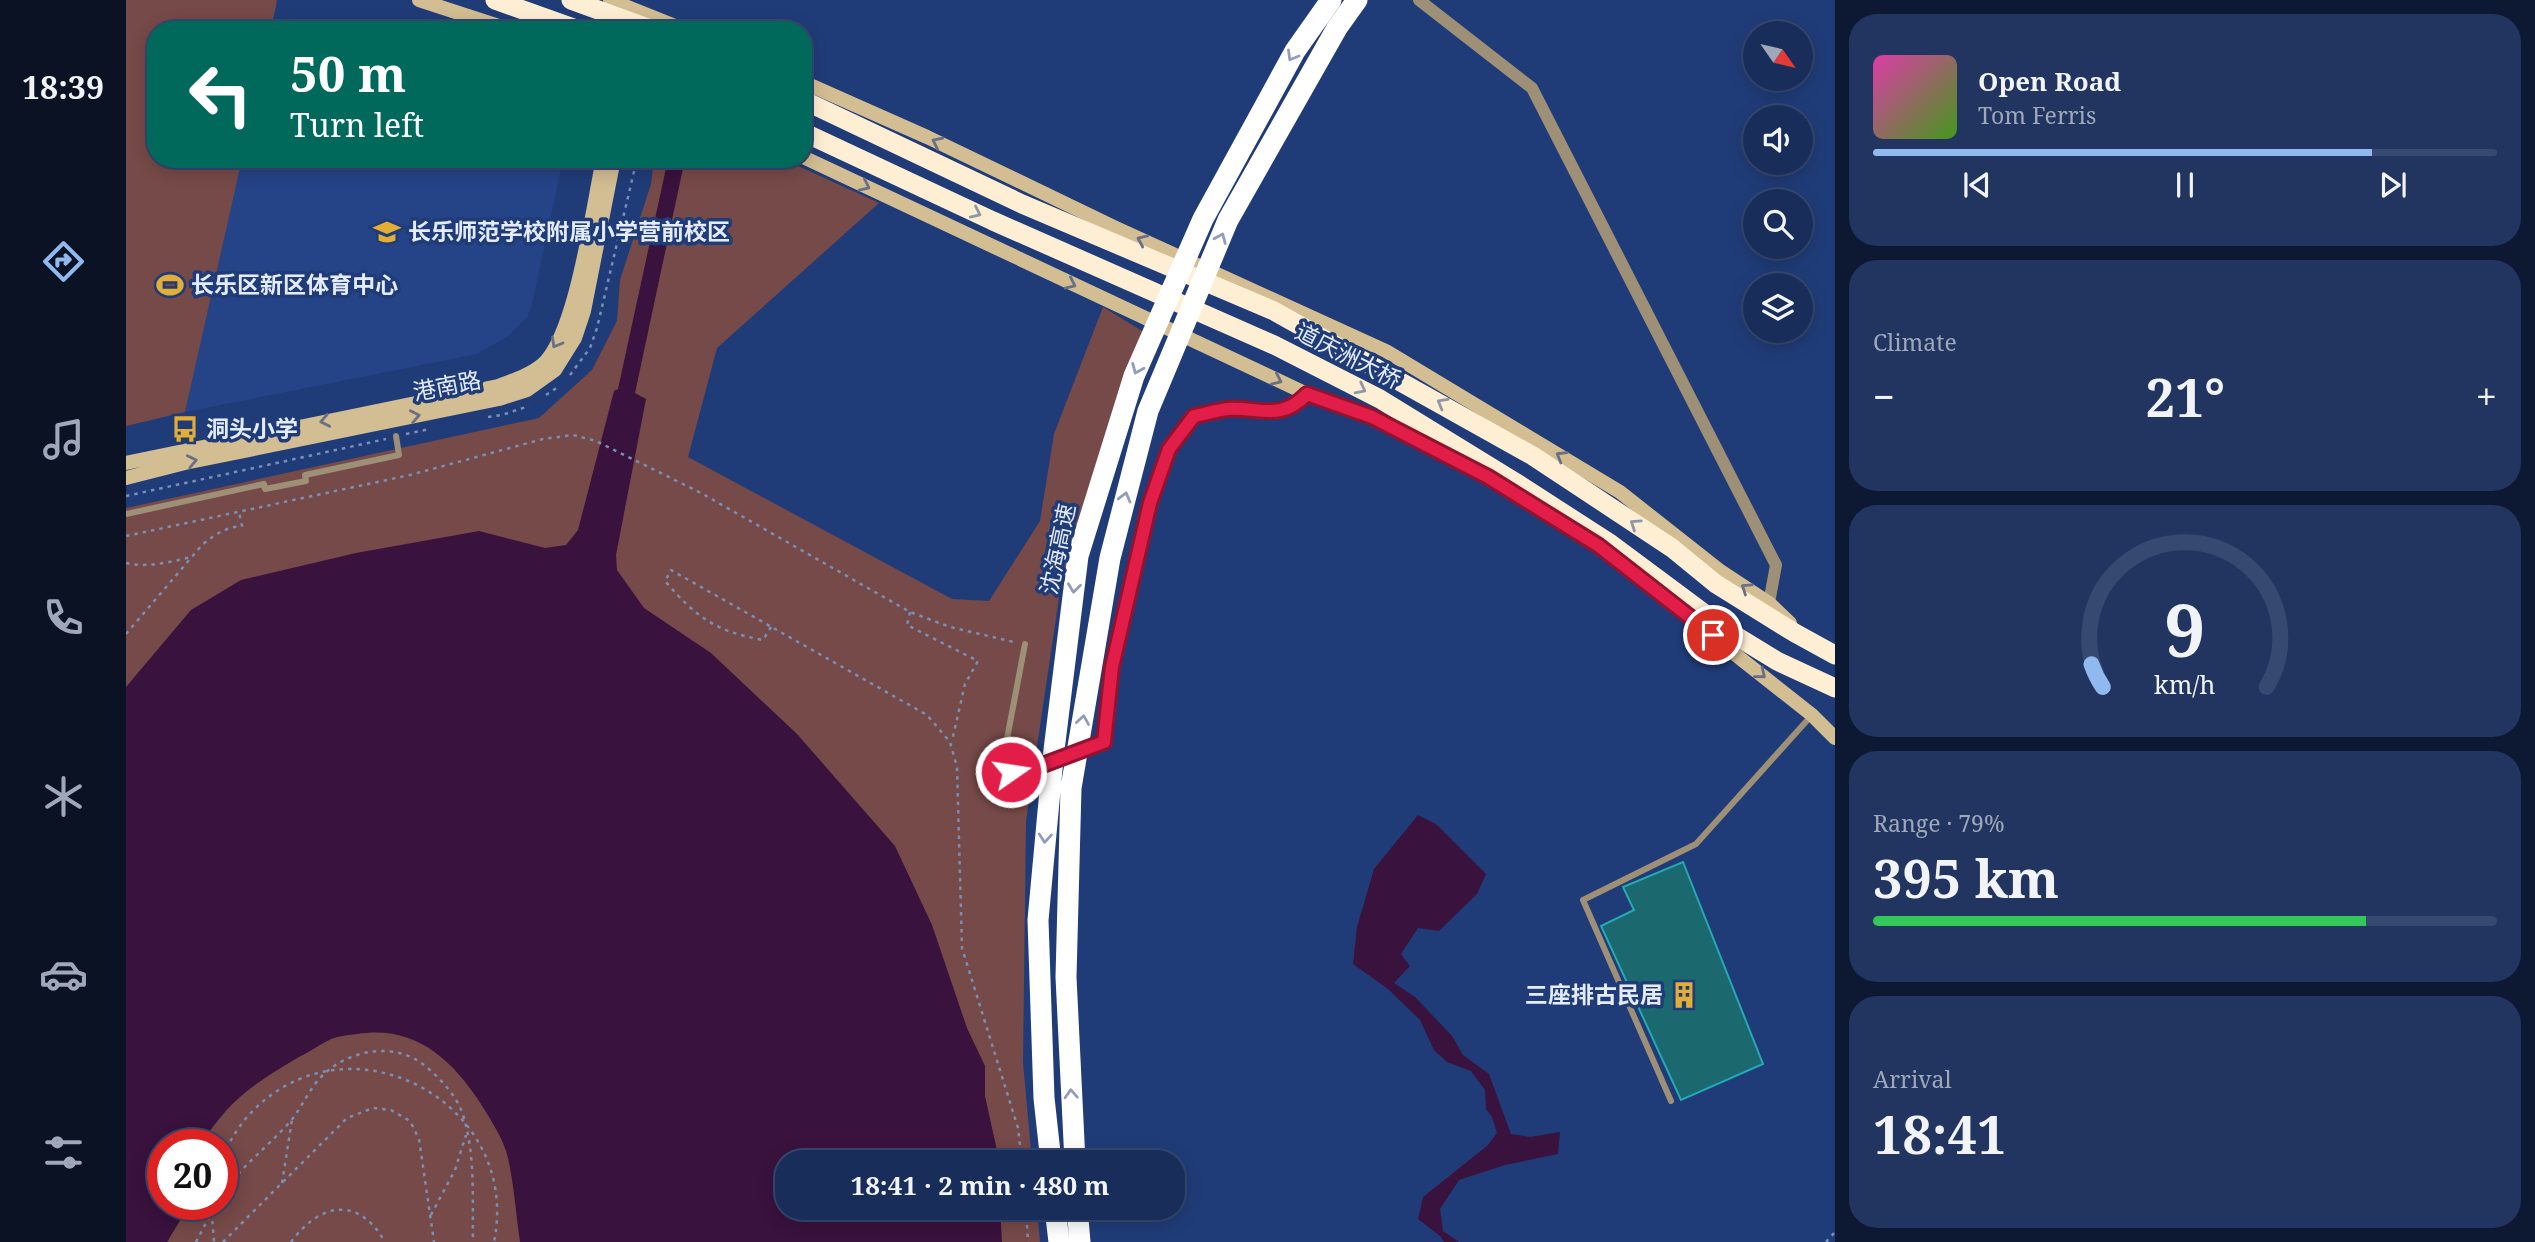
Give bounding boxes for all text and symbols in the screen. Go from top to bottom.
north arrow [1743,21,1813,91]
map controls [1743,21,1813,343]
text: 50 m [290,40,406,106]
icon: left [175,49,266,140]
one-way arrow [1288,49,1301,62]
text: Open Road [1978,63,2121,99]
text: 18:39 [22,65,104,108]
text: Tom Ferris [1978,99,2096,131]
text: Turn left [290,103,424,146]
button: sound [1743,105,1813,175]
one-way arrow [932,136,944,150]
icon: previous [1958,166,1996,204]
icon: pause [2166,166,2204,204]
icon: next [2374,166,2412,204]
one-way arrow [858,178,870,192]
button: search [1743,189,1813,259]
one-way arrow [969,205,981,219]
place label: 长乐师范学校附属小学营前校区 [408,215,730,247]
school or university icon: 长乐师范学校附属小学营前校区 [372,217,402,247]
one-way arrow [1213,233,1227,246]
one-way arrow [1137,234,1149,248]
icon: directions [39,237,88,286]
place label: 长乐区新区体育中心 [191,268,398,300]
sports icon: 长乐区新区体育中心 [155,270,185,300]
button: layers [1743,273,1813,343]
one-way arrow [1063,276,1076,290]
street label: 道庆洲大桥 [1290,315,1407,395]
text: Climate [1873,326,1957,358]
one-way arrow [551,336,564,349]
text: 21° [2146,361,2225,432]
street label: 港南路 [410,363,484,407]
one-way arrow [1131,363,1145,375]
text: − [1873,370,1895,422]
text: + [2476,370,2497,422]
one-way arrow [1270,372,1282,386]
one-way arrow [1354,381,1366,395]
one-way arrow [1436,398,1449,411]
one-way arrow [409,409,421,424]
place label: 洞头小学 [206,412,298,444]
one-way arrow [319,412,331,427]
bus stop icon: 洞头小学 [170,414,200,444]
icon: music [39,415,88,464]
one-way arrow [1556,451,1569,464]
one-way arrow [186,455,198,470]
one-way arrow [1117,491,1132,503]
street label: 沈海高速 [1032,500,1082,597]
one-way arrow [1629,519,1642,532]
text: 9 [2164,579,2206,678]
one-way arrow [1067,582,1082,593]
one-way arrow [1741,584,1754,596]
icon: phone [39,593,88,642]
pin [1683,605,1743,665]
icon: arrive [1694,616,1732,654]
one-way arrow [1754,666,1766,679]
text: km/h [2154,667,2216,701]
one-way arrow [1075,715,1090,726]
position arrow [974,735,1048,809]
icon: climate [39,772,88,821]
text: Range · 79% [1873,807,2005,839]
one-way arrow [1038,832,1053,844]
text: 395 km [1873,842,2059,913]
icon: car [39,950,88,999]
place label: 三座排古民居 [1525,978,1663,1010]
building icon: 三座排古民居 [1669,980,1699,1010]
text: Arrival [1873,1063,1952,1095]
one-way arrow [1064,1088,1079,1099]
text: 18:41 [1873,1098,2006,1169]
icon: filters [39,1128,88,1177]
speed limit sign: 20 [147,1129,238,1220]
text: 18:41 · 2 min · 480 m [850,1167,1110,1203]

